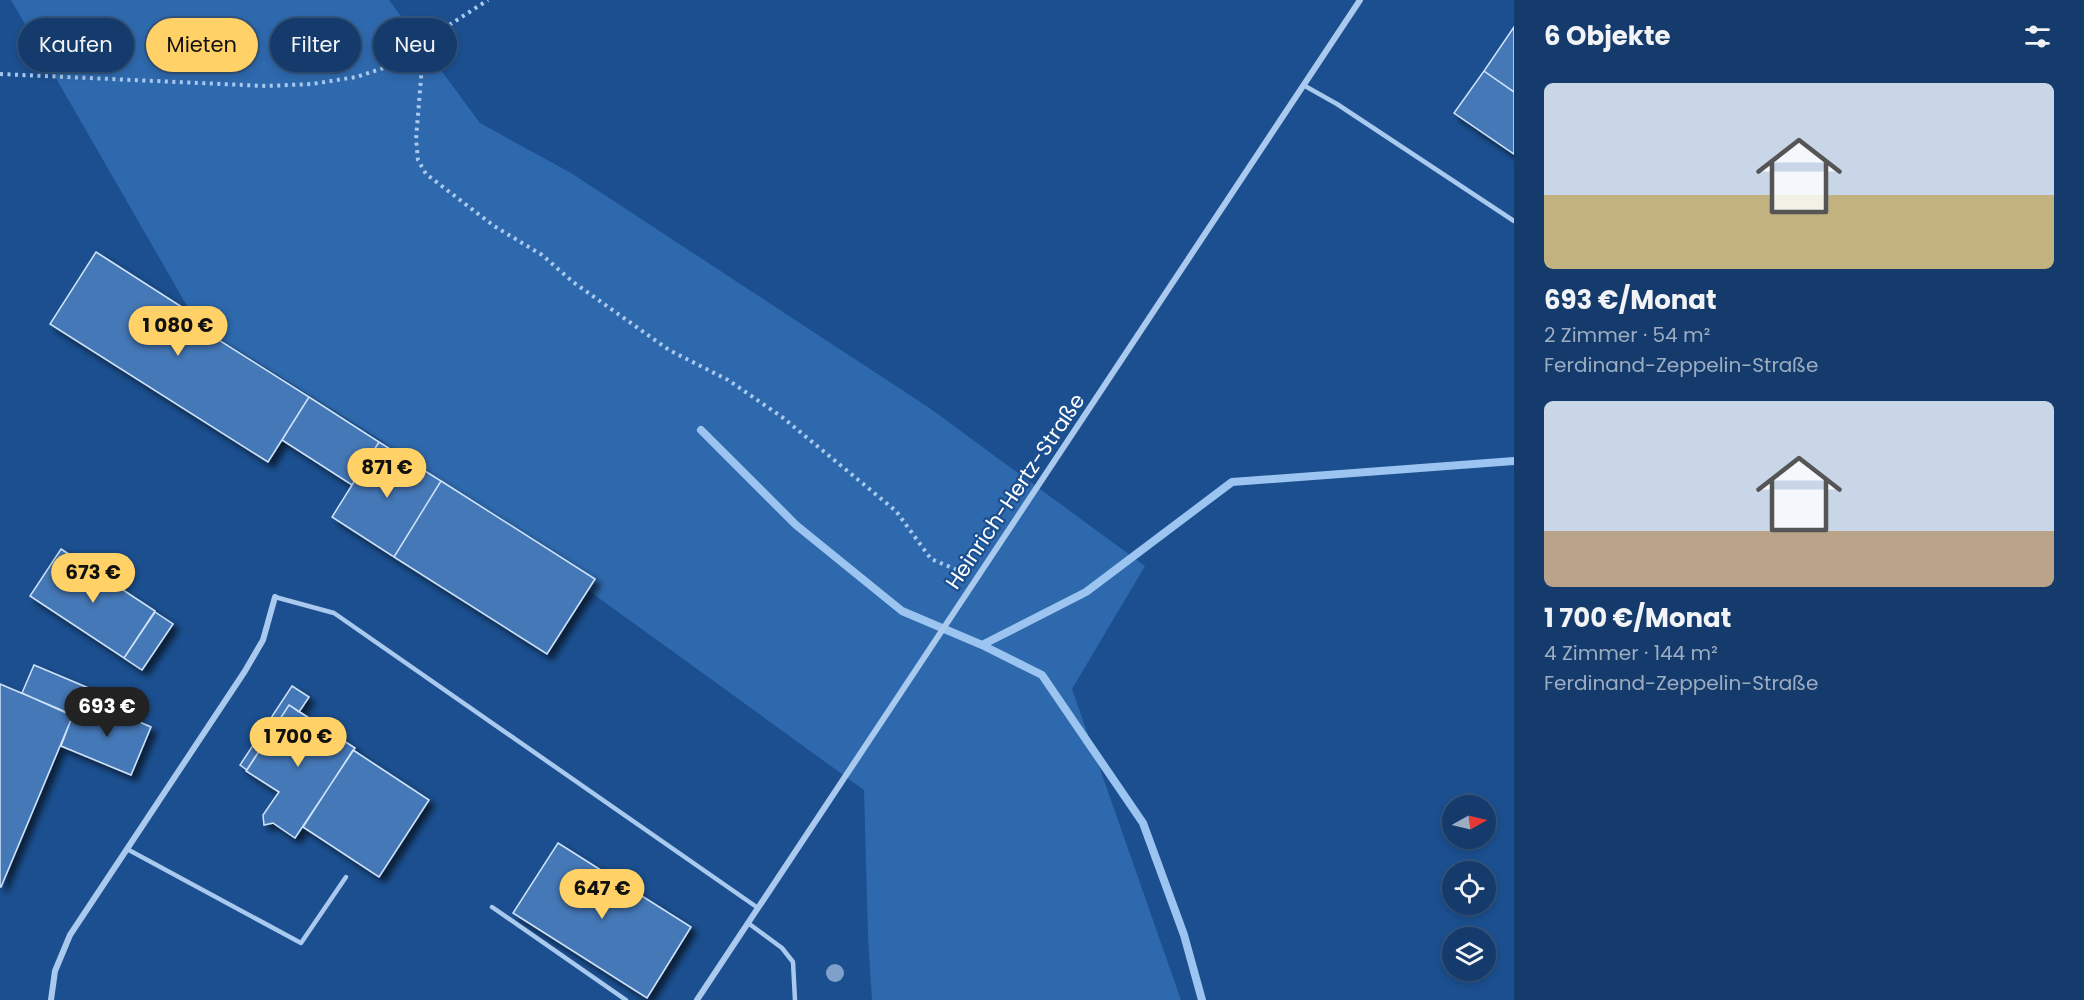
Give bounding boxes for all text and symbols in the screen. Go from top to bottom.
chip: Kaufen [18,18,134,72]
chip: Mieten [146,18,258,72]
chip: Filter [270,18,361,72]
chip: Neu [373,18,457,72]
text: 6 Objekte [1544,18,1670,54]
icon: filters [2021,20,2054,53]
icon: home [1745,122,1853,230]
text: 693 €/Monat [1544,282,1716,318]
pin: 1 080 € [123,306,233,357]
text: 1 080 € [143,311,213,339]
text: 2 Zimmer · 54 m² [1544,321,1710,349]
text: Ferdinand-Zeppelin-Straße [1544,351,1818,379]
street label: Heinrich-Hertz-Straße [939,387,1091,595]
icon: home [1745,440,1853,548]
pin: 871 € [345,448,429,499]
text: 871 € [361,453,413,481]
pin: 673 € [51,553,135,604]
text: 673 € [65,558,121,586]
text: 1 700 €/Monat [1544,600,1731,636]
text: 4 Zimmer · 144 m² [1544,639,1718,667]
text: Ferdinand-Zeppelin-Straße [1544,669,1818,697]
pin: 693 € [65,687,149,738]
text: 693 € [78,692,136,720]
pin: 1 700 € [243,717,353,768]
text: 1 700 € [264,722,332,750]
north arrow [1442,795,1496,849]
map controls [1442,795,1496,981]
button: locate [1442,861,1496,915]
pin: 647 € [560,869,644,920]
text: 647 € [573,874,631,902]
button: layers [1442,927,1496,981]

